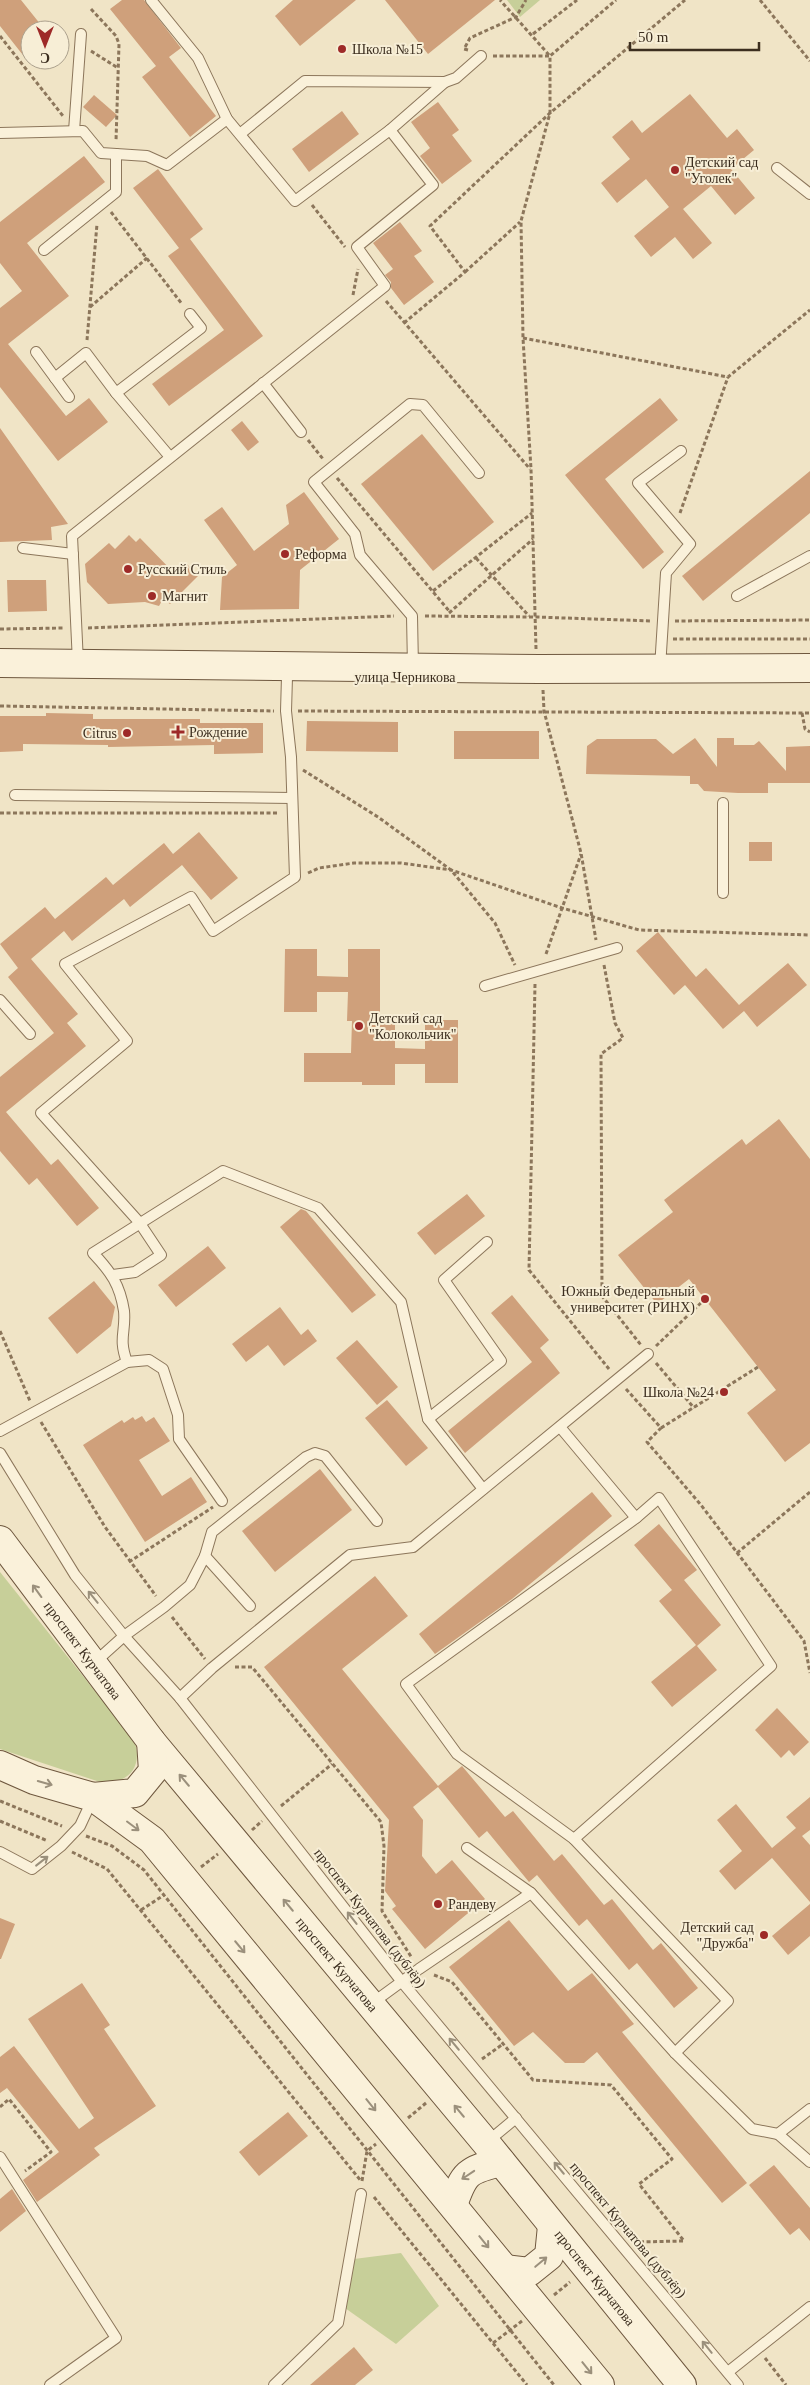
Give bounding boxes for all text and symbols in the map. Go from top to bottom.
north arrow [20,20,70,70]
scale bar [630,20,759,52]
text: 50 m [638,29,669,45]
place label: Школа №15 [352,42,423,57]
marker: Школа №15 [336,43,348,55]
text: С [40,50,50,65]
place label: Детский сад "Уголек" [685,155,758,186]
marker: Детский сад "Уголек" [669,164,681,176]
place label: Реформа [295,547,348,562]
marker: Реформа [279,548,291,560]
place label: Русский Стиль [138,562,227,577]
marker: Русский Стиль [122,563,134,575]
place label: Магнит [162,589,208,604]
marker: Магнит [146,590,158,602]
street label: улица Черникова [354,670,456,685]
marker: Рождение [171,725,185,739]
place label: Рождение [189,725,247,740]
place label: Citrus [83,726,117,741]
marker: Citrus [121,727,133,739]
place label: Детский сад "Колокольчик" [369,1011,456,1042]
marker: Детский сад "Колокольчик" [353,1020,365,1032]
place label: Южный Федеральный университет (РИНХ) [561,1284,696,1316]
marker: Южный Федеральный университет (РИНХ) [699,1293,711,1305]
place label: Школа №24 [643,1385,714,1400]
marker: Школа №24 [718,1386,730,1398]
one-way arrow [32,1584,42,1598]
one-way arrow [88,1591,99,1604]
street label: проспект Курчатова [41,1598,125,1703]
one-way arrow [179,1774,190,1787]
one-way arrow [37,1779,53,1789]
one-way arrow [126,1821,140,1831]
street label: проспект Курчатова (дублёр) [310,1845,430,1991]
one-way arrow [35,1856,48,1867]
place label: Рандеву [448,1897,496,1912]
marker: Рандеву [432,1898,444,1910]
one-way arrow [283,1899,294,1912]
one-way arrow [346,1912,357,1925]
street label: проспект Курчатова [294,1914,382,2016]
place label: Детский сад "Дружба" [681,1920,754,1951]
marker: Детский сад "Дружба" [758,1929,770,1941]
one-way arrow [235,1940,246,1953]
one-way arrow [449,2038,460,2051]
one-way arrow [365,2098,376,2111]
one-way arrow [454,2104,465,2117]
street label: проспект Курчатова (дублёр) [566,2159,690,2301]
one-way arrow [553,2162,565,2175]
one-way arrow [462,2170,476,2180]
street label: проспект Курчатова [551,2227,639,2329]
one-way arrow [478,2236,489,2249]
one-way arrow [534,2257,547,2268]
one-way arrow [702,2341,713,2354]
one-way arrow [581,2361,592,2374]

